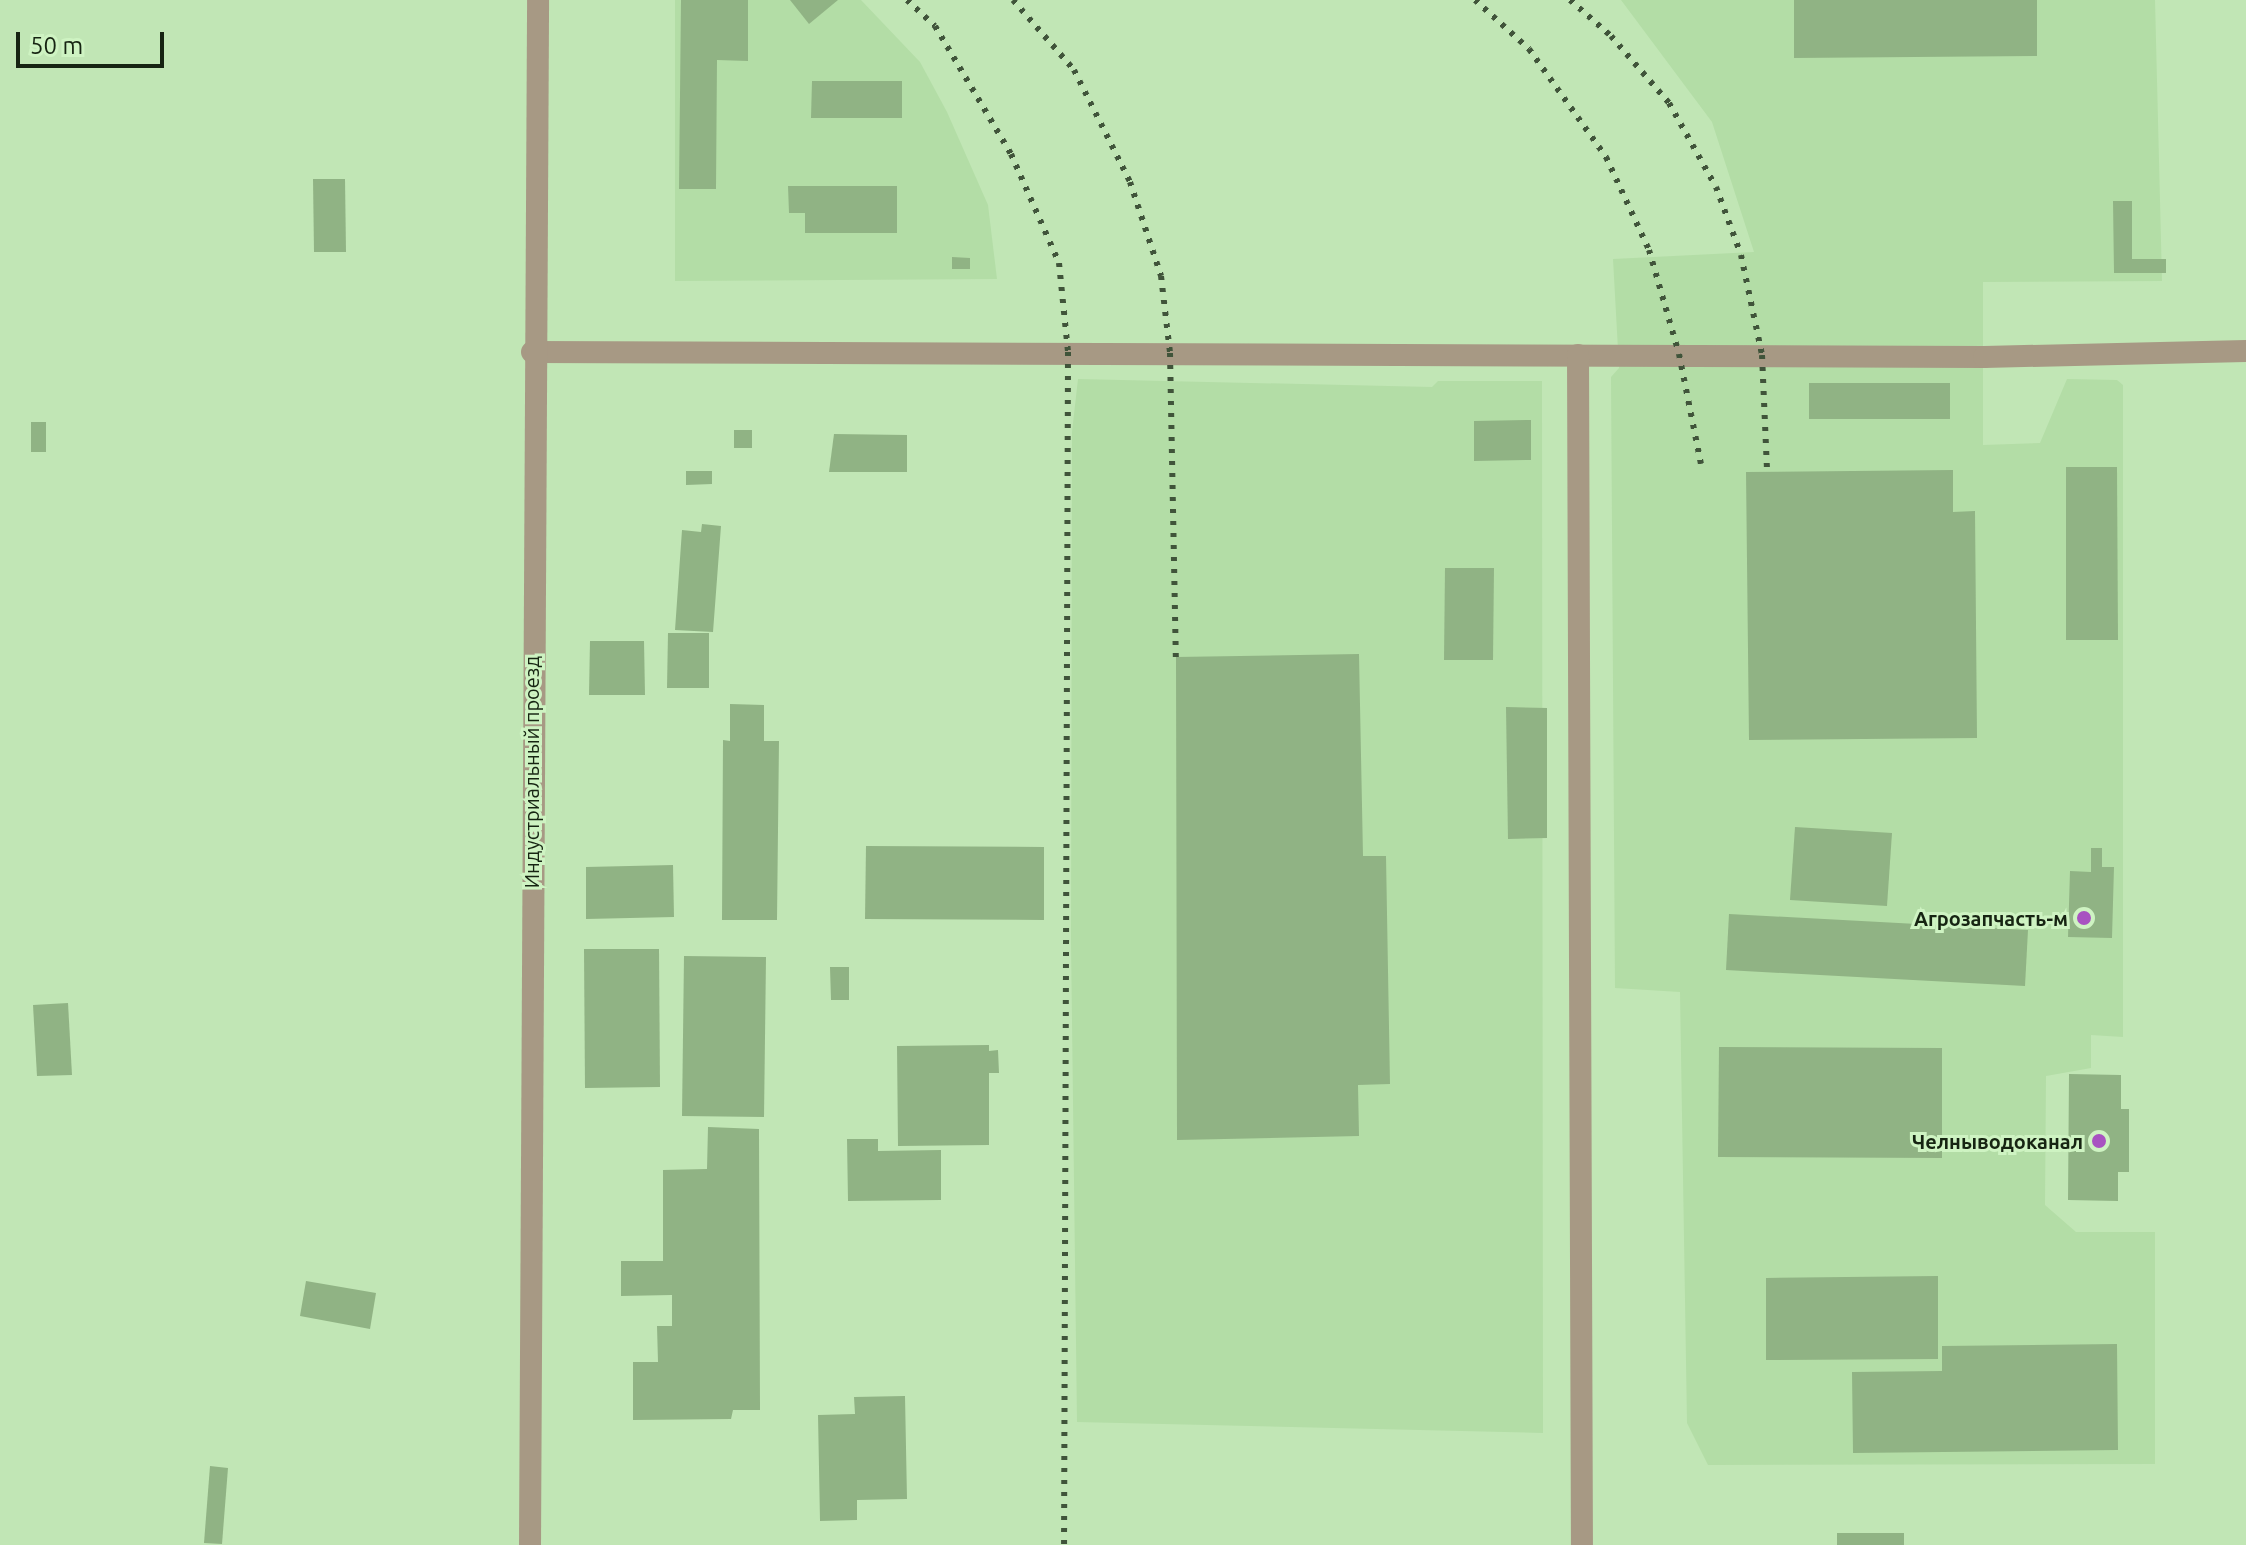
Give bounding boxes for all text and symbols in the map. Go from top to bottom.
scale bar [20,16,168,66]
text: 50 m [30,32,83,59]
street label: Индустриальный проезд [519,656,543,888]
place label: Агрозапчасть-м [1914,906,2068,930]
marker: Агрозапчасть-м [2075,909,2093,927]
place label: Челныводоканал [1912,1129,2083,1153]
marker: Челныводоканал [2090,1132,2108,1150]

